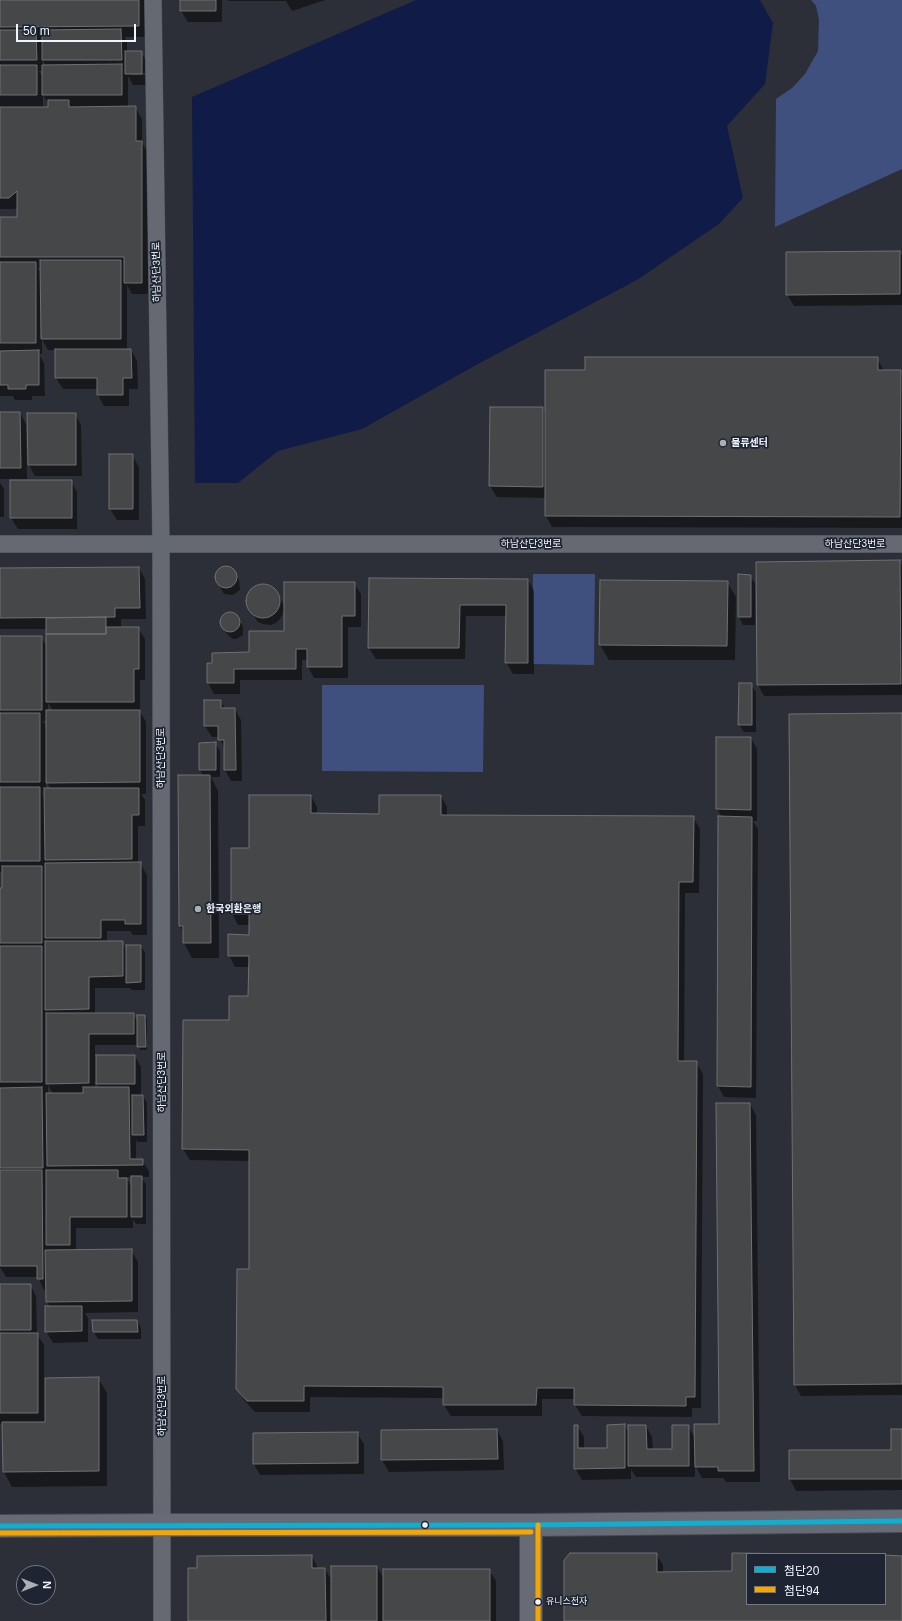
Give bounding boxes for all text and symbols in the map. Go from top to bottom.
scale bar [18,16,138,42]
text: 50 m [23,24,50,38]
street label: 하남산단3번로 [150,242,164,302]
place label: 물류센터 [731,437,768,449]
marker: 물류센터 [718,438,728,448]
street label: 하남산단3번로 [501,538,561,550]
street label: 하남산단3번로 [825,538,885,550]
street label: 하남산단3번로 [155,728,167,788]
place label: 한국외환은행 [206,903,261,915]
marker: 한국외환은행 [193,904,203,914]
street label: 하남산단3번로 [156,1052,168,1112]
street label: 하남산단3번로 [156,1376,168,1436]
unlabelled marker [420,1520,430,1530]
legend [746,1553,886,1605]
text: 첨단20 [784,1564,819,1578]
north arrow [16,1565,56,1605]
text: N [41,1581,53,1589]
text: 첨단94 [784,1584,819,1598]
marker: 유니스전자 [533,1597,543,1607]
place label: 유니스전자 [546,1597,587,1607]

